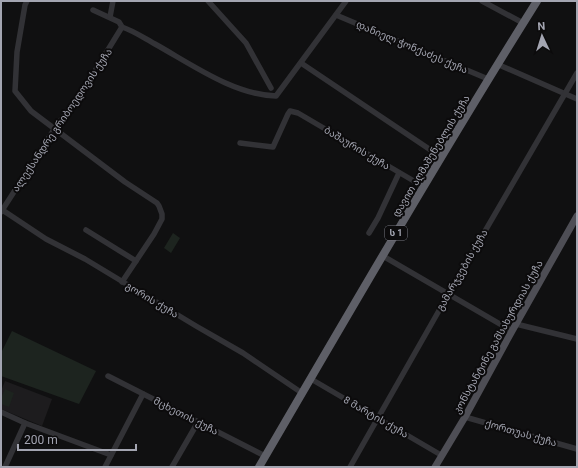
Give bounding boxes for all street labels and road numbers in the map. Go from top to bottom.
street label: დანიელ ჭონქაძეს ქუჩა [354,19,469,76]
street label: ალექსანდრე გრიბოედოვის ქუჩა [10,46,115,194]
street label: დავით აღმაშენებლის ქუჩა [390,93,473,219]
street label: ბაშაურის ქუჩა [322,124,392,173]
road number: ს 1 [385,226,407,240]
street label: გამარჯვების ქუჩა [434,227,491,313]
street label: კონსტანტინე გამსახურდიას ქუჩა [451,258,546,416]
street label: გორის ქუჩა [123,280,180,321]
street label: 8 მარტის ქუჩა [341,394,410,441]
street label: მცხეთის ქუჩა [151,395,220,438]
street label: ქორთუას ქუჩა [484,418,558,449]

